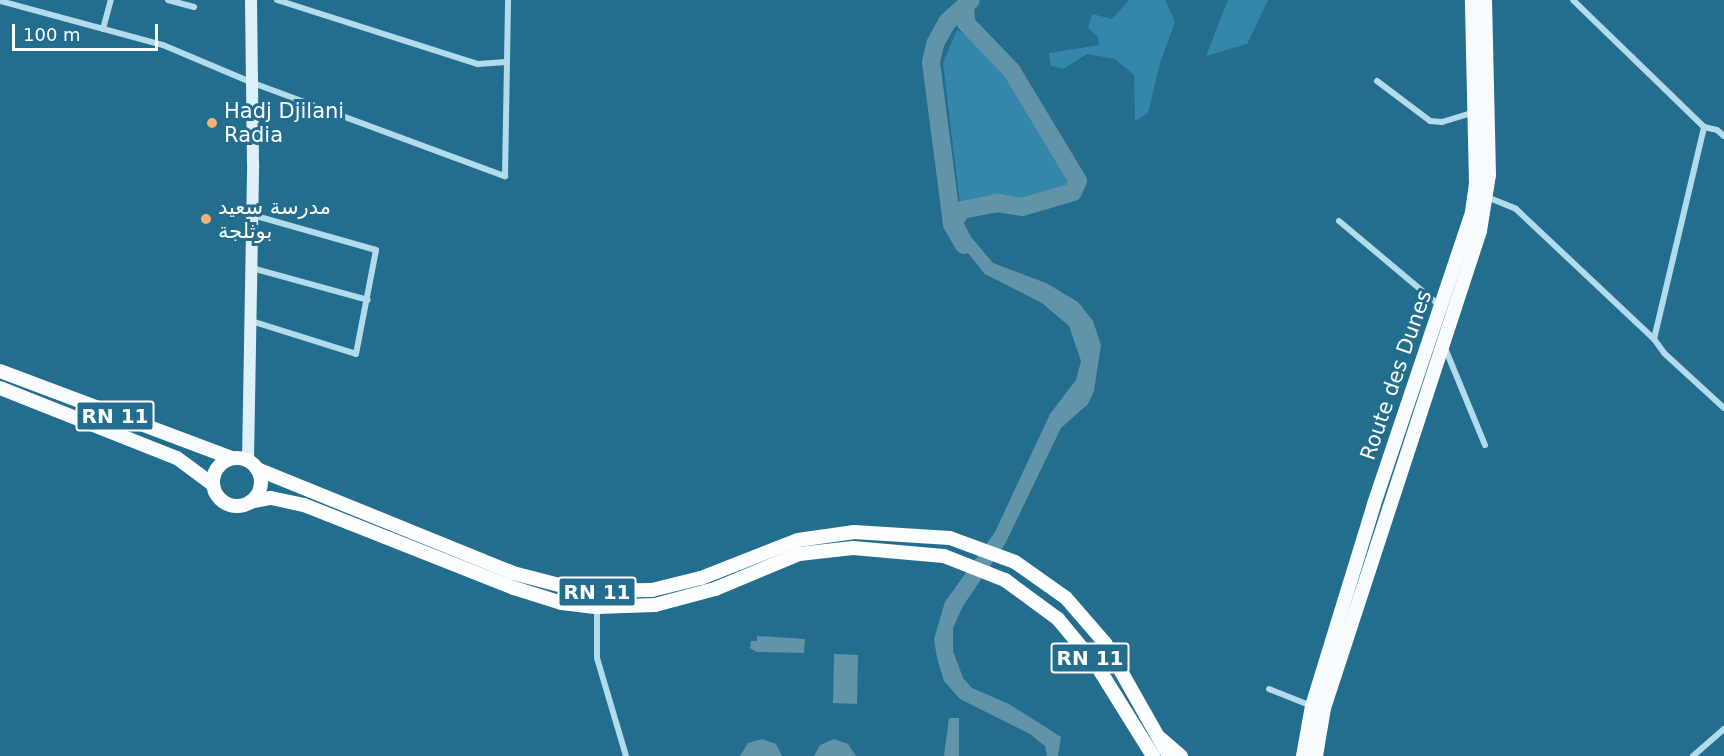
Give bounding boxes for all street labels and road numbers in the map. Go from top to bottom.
street label: Route des Dunes [1355,287,1437,463]
road number: RN 11 [74,399,156,433]
road number: RN 11 [556,575,638,609]
road number: RN 11 [1050,641,1130,675]

